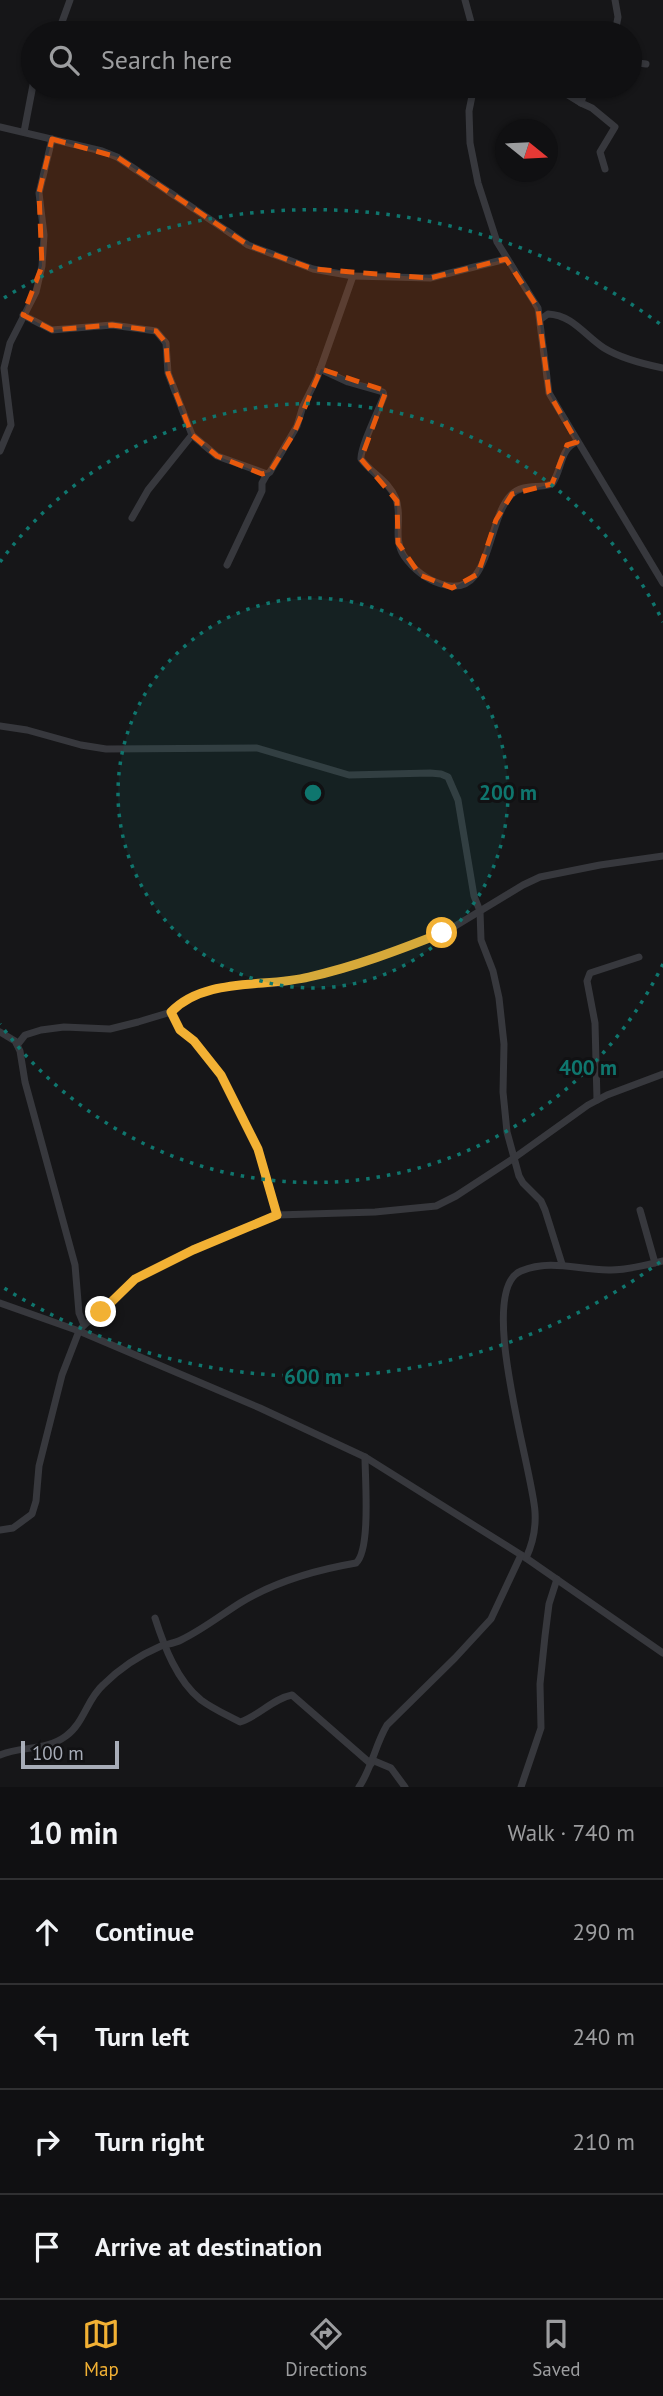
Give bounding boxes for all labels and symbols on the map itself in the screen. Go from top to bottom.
north arrow [495,119,558,182]
text: 200 m [479,779,537,806]
centre of rings [301,781,325,805]
route start [426,917,457,948]
text: 400 m [559,1054,617,1081]
route end [85,1296,116,1327]
text: 600 m [284,1363,342,1390]
scale bar [21,1738,119,1770]

